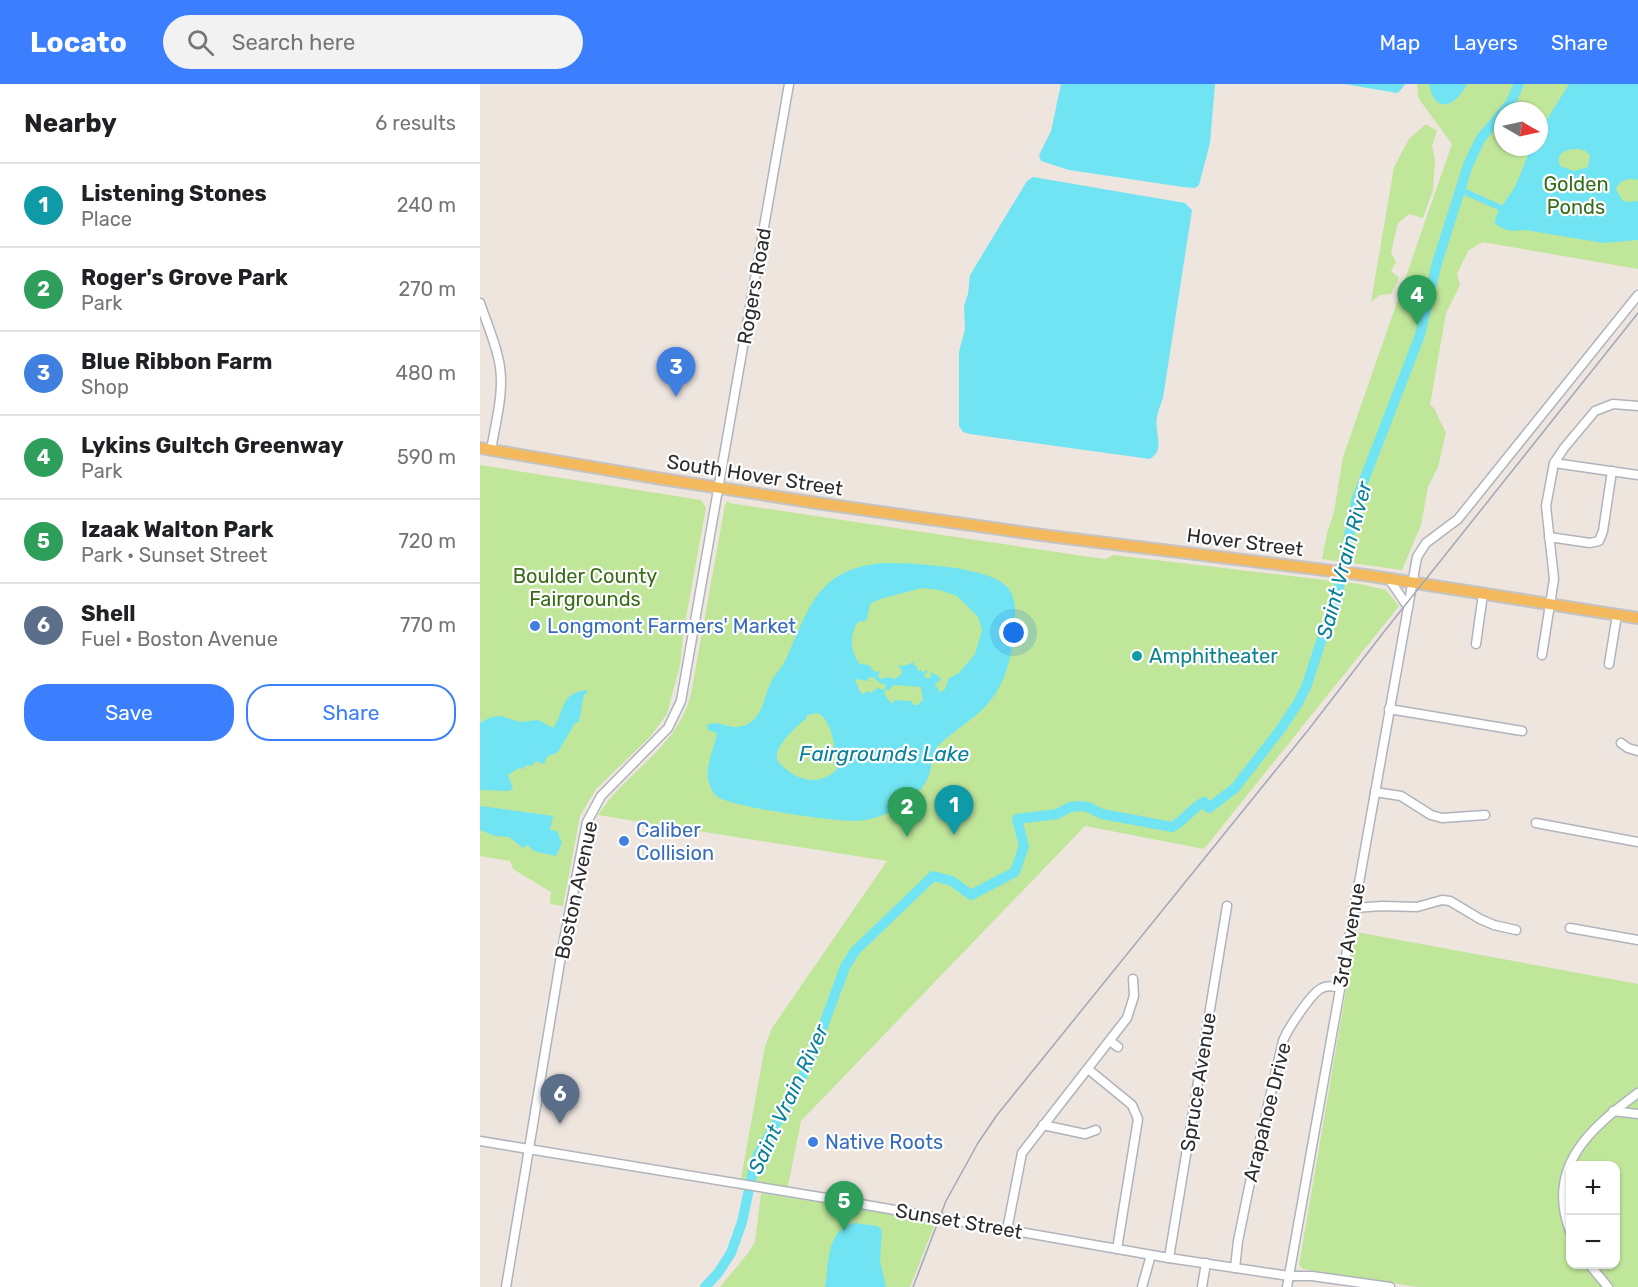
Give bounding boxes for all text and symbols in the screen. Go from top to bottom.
search box [163,15,583,69]
text: Locato [30,26,127,59]
icon: search [184,26,217,59]
text: Search here [232,29,355,56]
text: Map [1379,30,1420,55]
text: Layers [1453,30,1518,55]
text: Share [1551,30,1608,55]
north arrow [1494,102,1548,156]
text: Nearby [24,108,117,139]
text: 6 results [375,111,456,135]
park label: Golden Ponds [1543,172,1609,219]
text: Listening Stones [81,180,267,207]
text: 1 [39,193,48,217]
text: 240 m [397,193,456,217]
text: Place [81,207,132,231]
street label: Rogers Road [732,226,776,346]
text: Roger's Grove Park [81,264,288,291]
pin: 4 [1398,276,1436,325]
text: 2 [37,277,50,301]
text: 270 m [399,277,456,301]
text: Park [81,291,123,315]
text: Blue Ribbon Farm [81,348,272,375]
pin: 3 [656,348,696,397]
text: 3 [37,361,50,385]
text: 480 m [395,361,456,385]
text: Shop [81,375,129,399]
text: Lykins Gultch Greenway [81,432,344,459]
text: 4 [37,445,50,469]
text: 590 m [397,445,456,469]
street label: South Hover Street [665,449,845,501]
text: Park [81,459,123,483]
water label: Saint Vrain River [1311,478,1377,641]
text: Izaak Walton Park [81,516,274,543]
street label: Hover Street [1185,523,1305,561]
text: 5 [37,529,50,553]
text: 720 m [399,529,456,553]
text: Park · Sunset Street [81,543,267,567]
park label: Boulder County Fairgrounds [513,564,657,611]
text: Shell [81,600,136,627]
text: 6 [37,613,50,637]
text: 770 m [400,613,456,637]
place label: Longmont Farmers' Market [547,614,796,638]
your location [999,618,1028,647]
marker: Longmont Farmers' Market [528,619,542,633]
text: Fuel · Boston Avenue [81,627,278,651]
place label: Amphitheater [1149,644,1278,668]
marker: Amphitheater [1130,649,1144,663]
button: Save [24,684,234,741]
button: Share [246,684,456,741]
water label: Fairgrounds Lake [799,741,969,766]
pin: 1 [934,786,974,835]
pin: 2 [888,788,926,837]
place label: Caliber Collision [636,818,714,865]
street label: Boston Avenue [550,819,602,961]
marker: Caliber Collision [617,834,631,848]
street label: 3rd Avenue [1328,881,1370,989]
street label: Spruce Avenue [1175,1011,1221,1153]
water label: Saint Vrain River [742,1019,834,1178]
street label: Arapahoe Drive [1238,1040,1296,1184]
pin: 6 [540,1074,580,1124]
place label: Native Roots [825,1130,943,1154]
marker: Native Roots [806,1135,820,1149]
map controls [1566,1161,1620,1269]
button: + [1566,1161,1620,1215]
pin: 5 [824,1182,864,1231]
street label: Sunset Street [894,1198,1025,1244]
button: − [1566,1215,1620,1269]

